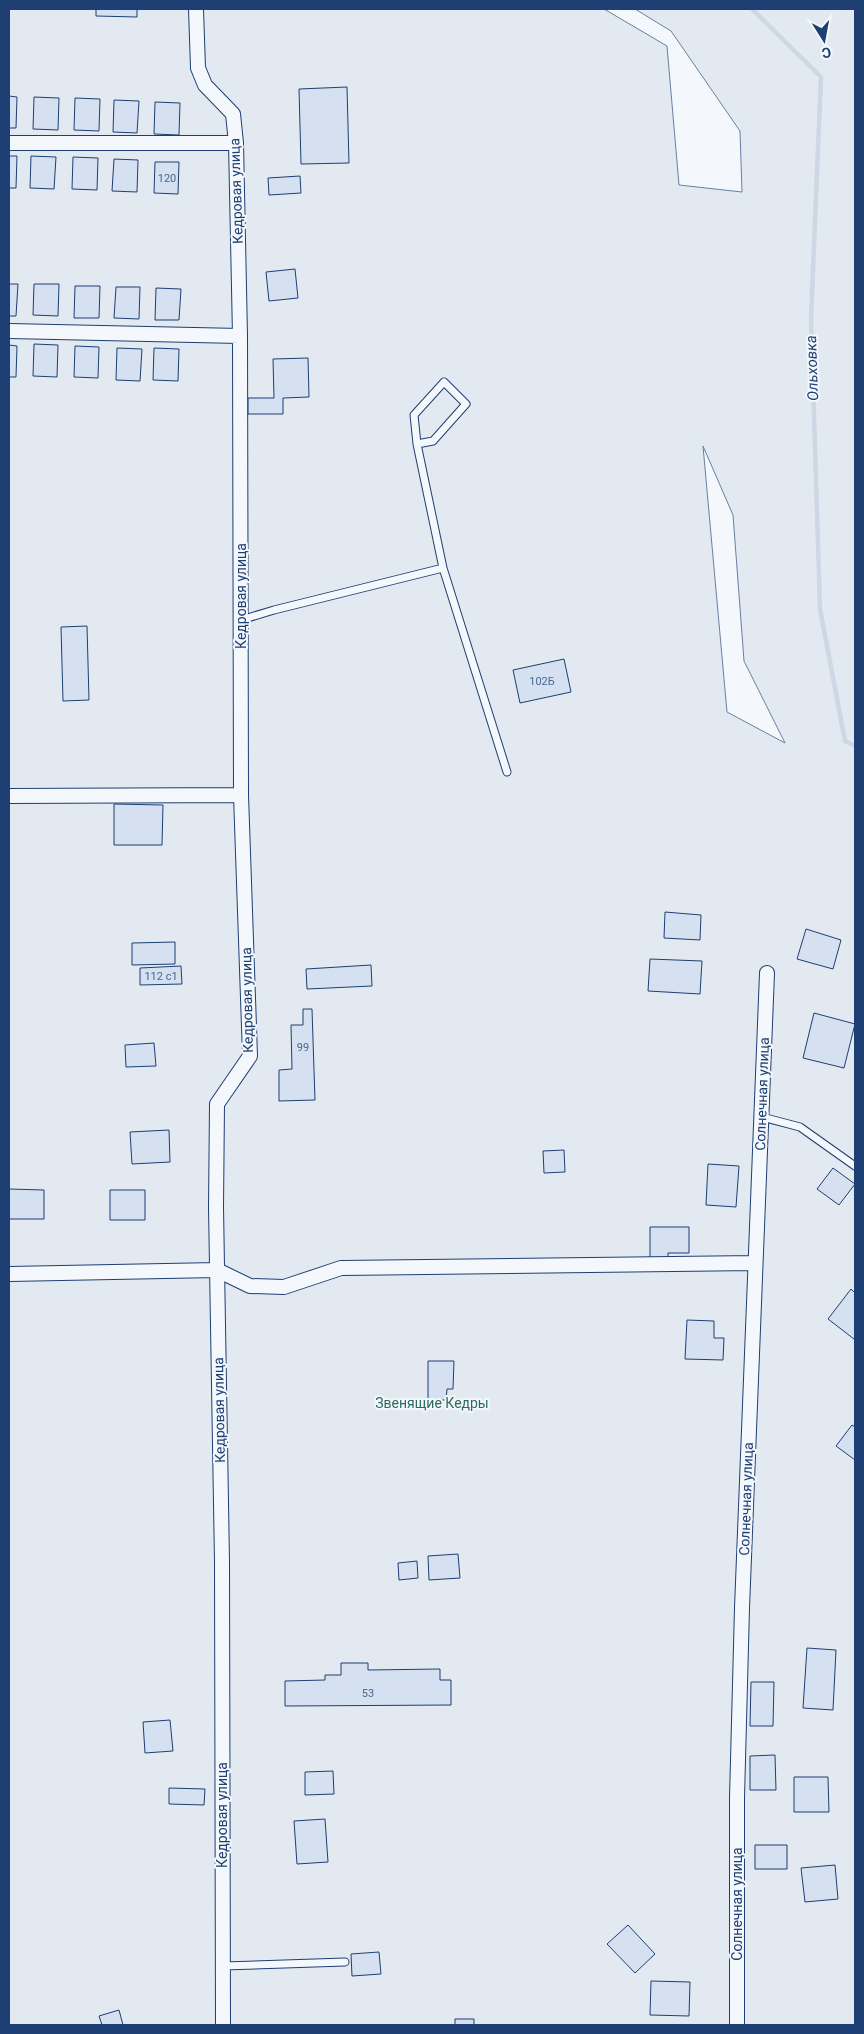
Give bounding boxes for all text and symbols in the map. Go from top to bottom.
north arrow [799,15,849,65]
text: С [820,44,833,61]
street label: Кедровая улица [226,138,246,244]
house number: 120 [158,172,176,185]
water label: Ольховка [802,335,822,401]
street label: Кедровая улица [233,543,249,649]
house number: 102Б [529,675,555,688]
street label: Кедровая улица [238,947,256,1053]
house number: 112 с1 [144,970,178,983]
street label: Солнечная улица [752,1037,772,1151]
house number: 99 [297,1041,309,1054]
street label: Кедровая улица [210,1357,228,1463]
park label: Звенящие Кедры [375,1395,489,1411]
street label: Солнечная улица [736,1442,756,1556]
house number: 53 [362,1687,374,1700]
street label: Кедровая улица [214,1762,230,1868]
street label: Солнечная улица [729,1847,745,1961]

